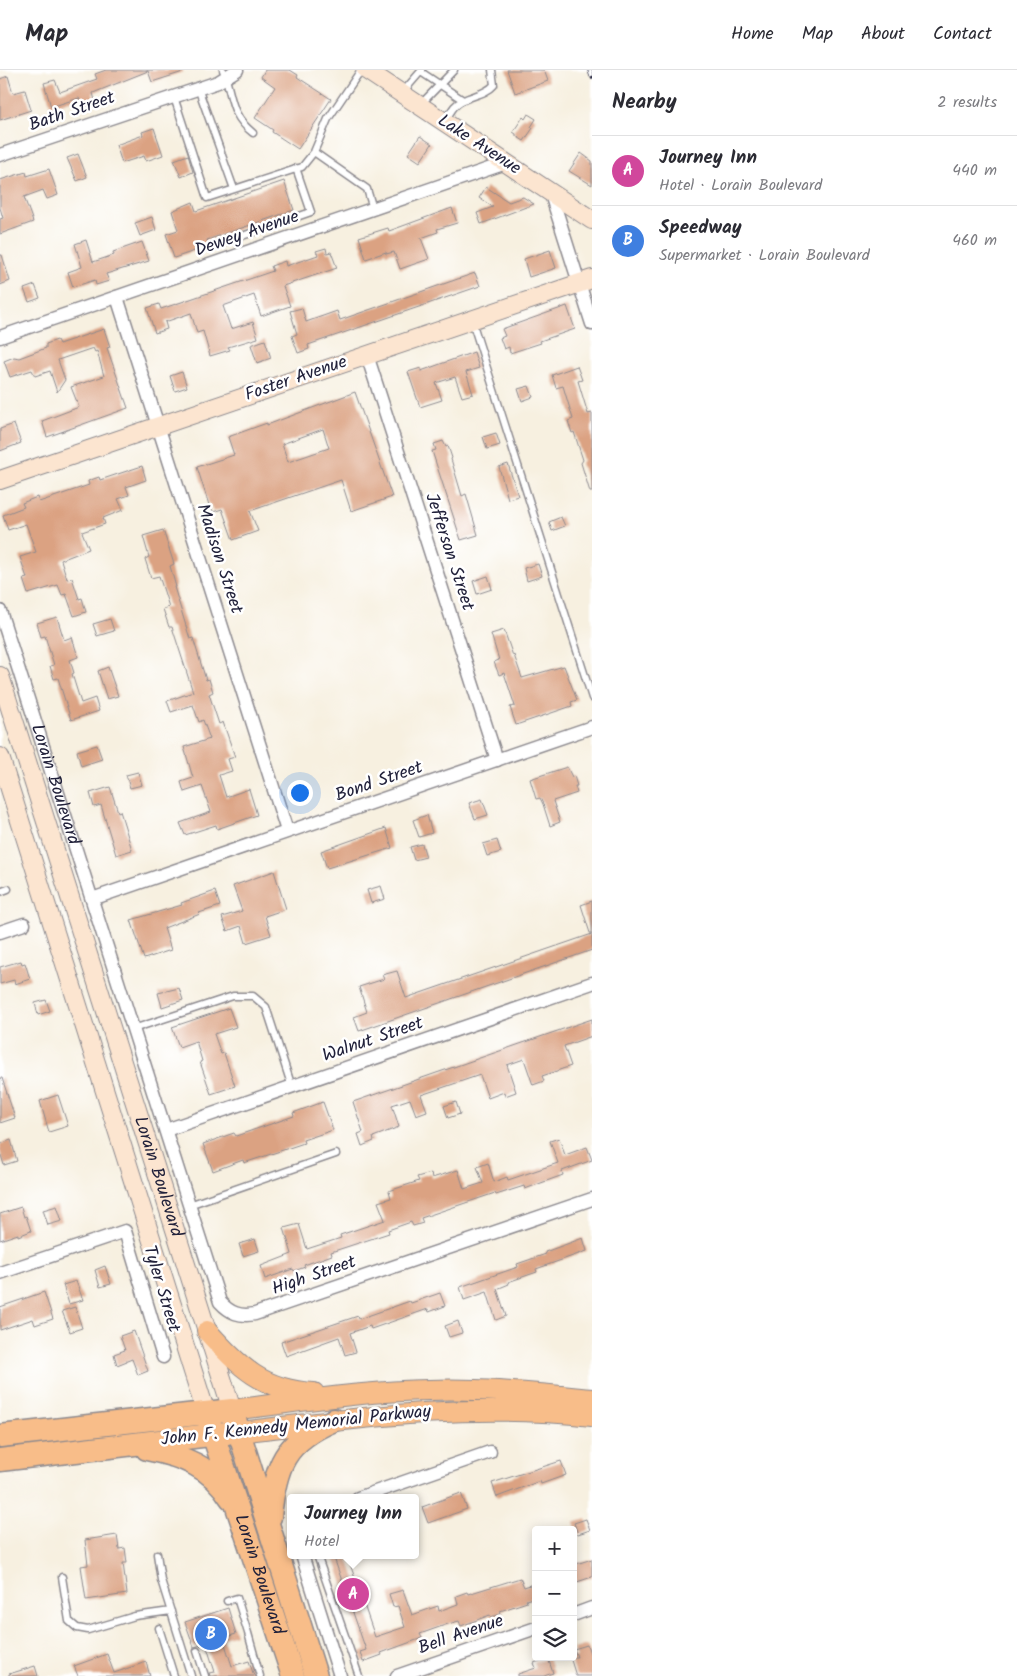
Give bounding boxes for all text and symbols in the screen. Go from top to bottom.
text: Map [25,15,68,54]
text: Home [731,20,774,49]
text: Map [802,20,833,49]
text: About [861,20,905,49]
text: Contact [933,20,992,49]
street label: Bath Street [25,83,120,140]
text: Nearby [612,86,677,119]
text: 2 results [937,90,997,115]
street label: Lake Avenue [431,107,527,183]
text: Journey Inn [659,143,757,173]
text: A [623,158,633,183]
text: 440 m [952,158,997,183]
text: Hotel · Lorain Boulevard [659,173,822,198]
street label: Dewey Avenue [191,203,303,265]
text: Speedway [659,213,742,243]
text: B [623,228,633,253]
text: 460 m [952,228,997,253]
text: Supermarket · Lorain Boulevard [659,243,870,268]
street label: Foster Avenue [241,348,351,410]
street label: Jefferson Street [416,489,482,616]
street label: Madison Street [188,500,251,619]
street label: Lorain Boulevard [22,720,88,850]
street label: Bond Street [331,753,428,811]
your location [287,780,313,806]
street label: Walnut Street [319,1009,428,1071]
street label: Lorain Boulevard [126,1112,191,1242]
street label: Tyler Street [134,1242,188,1337]
street label: High Street [268,1248,361,1304]
street label: John F. Kennedy Memorial Parkway [160,1397,433,1455]
popup [287,1494,419,1559]
text: Journey Inn [304,1499,402,1529]
street label: Lorain Boulevard [226,1510,293,1639]
map controls [532,1526,577,1661]
button: + [532,1526,577,1571]
text: Hotel [304,1529,339,1554]
button: − [532,1571,577,1616]
pin: A [337,1575,369,1613]
street label: Bell Avenue [414,1607,508,1663]
pin: B [195,1615,227,1653]
button: layers [532,1616,577,1661]

